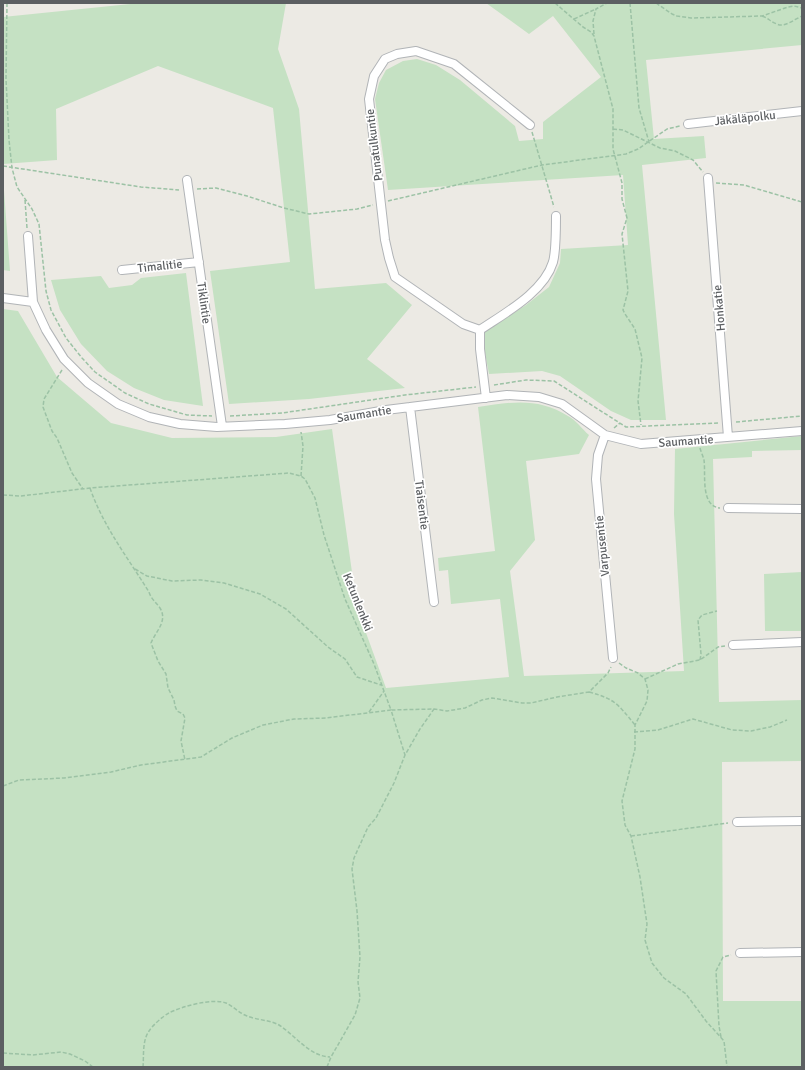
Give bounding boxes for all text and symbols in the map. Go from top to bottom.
street label: Punatulkuntie [363,108,386,182]
street label: Jäkäläpolku [714,108,776,129]
street label: Timalitie [137,257,183,276]
street label: Tiklintie [193,281,214,325]
street label: Honkatie [710,284,729,332]
street label: Saumantie [336,403,392,426]
street label: Saumantie [658,432,714,451]
street label: Tiaisentie [411,479,432,531]
street label: Varpusentie [592,515,613,577]
street label: Ketunlenkki [339,571,376,633]

